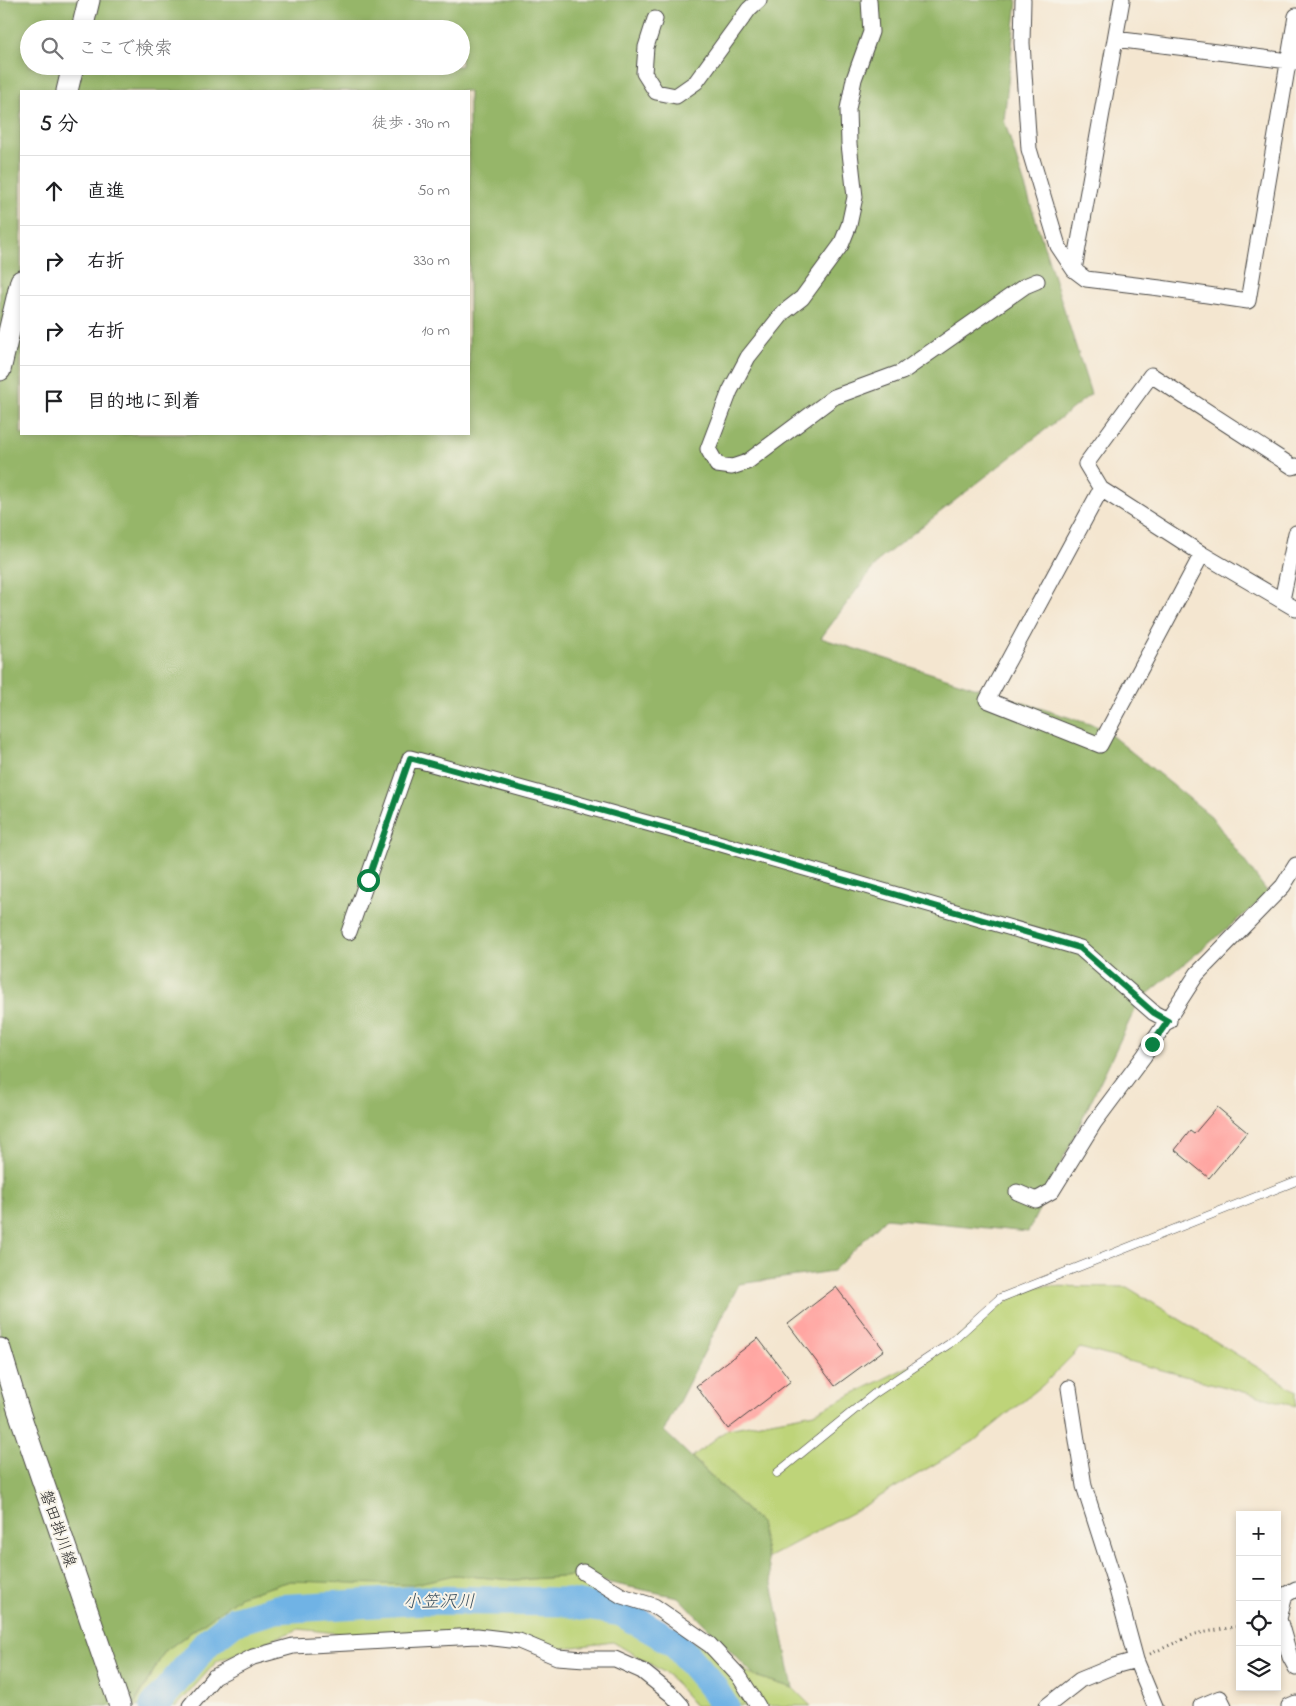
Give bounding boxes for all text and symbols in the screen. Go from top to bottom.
search box [20,20,470,75]
icon: search [38,34,66,62]
text: ここで検索 [78,36,173,63]
text: 5 分 [40,110,78,140]
text: 徒歩 · 390 m [372,112,450,136]
icon: ahead [40,177,68,205]
text: 直進 [87,179,125,206]
text: 50 m [418,179,450,203]
icon: right [40,247,68,275]
text: 右折 [87,249,125,276]
text: 330 m [413,249,450,273]
icon: right [40,317,68,345]
text: 右折 [87,319,125,346]
text: 10 m [422,319,450,343]
icon: arrive [40,387,68,415]
text: 目的地に到着 [87,389,201,416]
route start [357,869,380,892]
route end [1141,1033,1164,1056]
street label: 磐田掛川線 [33,1487,81,1570]
map controls [1236,1511,1281,1691]
button: + [1236,1511,1281,1556]
button: − [1236,1556,1281,1601]
water label: 小笠沢川 [403,1590,475,1616]
button: locate [1236,1601,1281,1646]
button: layers [1236,1646,1281,1691]

